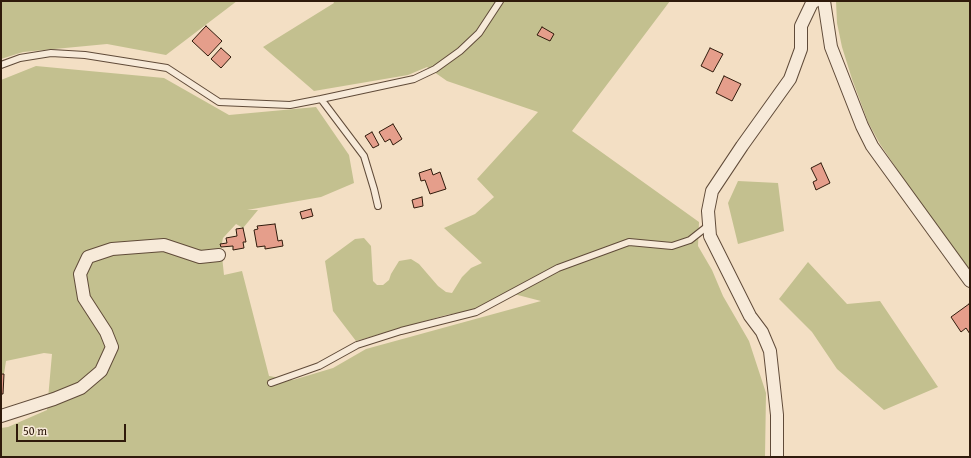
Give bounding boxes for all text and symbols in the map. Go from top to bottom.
scale bar [18,416,128,442]
text: 50 m [23,422,47,439]

